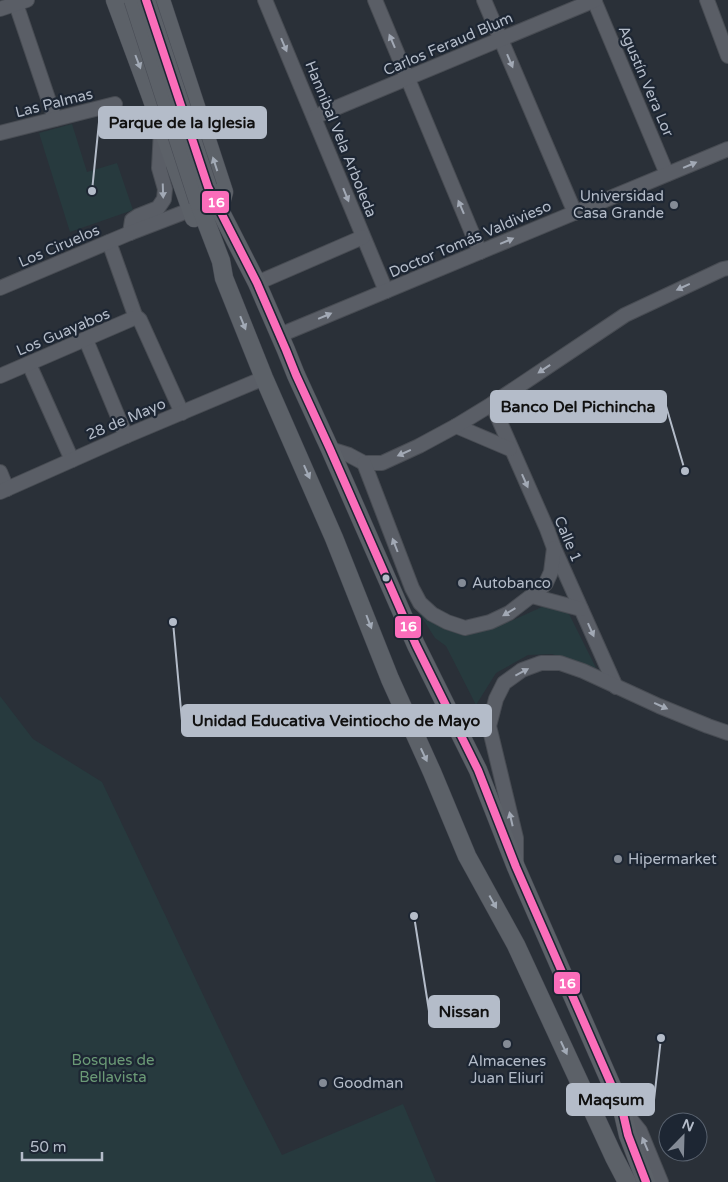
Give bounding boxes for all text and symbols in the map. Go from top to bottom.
street label: Carlos Feraud Blum [380,9,516,79]
street label: Agustín Vera Lor [614,23,678,139]
one-way arrow [387,34,395,48]
one-way arrow [280,38,288,53]
one-way arrow [506,54,514,68]
one-way arrow [134,55,142,70]
street label: Hannibal Vela Arboleda [301,58,381,220]
street label: Las Palmas [13,85,95,121]
callout: Parque de la Iglesia [99,107,266,138]
text: Parque de la Iglesia [109,113,255,133]
one-way arrow [211,156,218,171]
one-way arrow [683,161,698,169]
one-way arrow [160,184,168,200]
place label: Universidad Casa Grande [573,187,664,222]
one-way arrow [342,188,350,203]
line badge: 16 [201,190,230,214]
text: 16 [207,194,225,211]
street label: Doctor Tomás Valdivieso [386,197,554,281]
one-way arrow [457,199,465,214]
marker: Universidad Casa Grande [668,199,680,211]
street label: Los Ciruelos [16,221,102,271]
one-way arrow [500,236,514,244]
one-way arrow [676,283,691,292]
street label: Los Guayabos [14,304,112,360]
one-way arrow [318,312,332,320]
one-way arrow [239,316,247,331]
one-way arrow [537,365,550,374]
callout: Banco Del Pichincha [491,391,666,422]
street label: 28 de Mayo [84,394,168,444]
text: Banco Del Pichincha [501,397,655,417]
one-way arrow [397,449,411,457]
one-way arrow [303,465,311,479]
one-way arrow [521,474,529,488]
street label: Calle 1 [550,513,586,565]
one-way arrow [391,537,399,552]
unlabelled marker [381,573,391,583]
place label: Autobanco [472,574,551,592]
marker: Autobanco [456,577,468,589]
one-way arrow [502,608,515,617]
one-way arrow [365,615,373,630]
line badge: 16 [394,615,422,639]
text: 16 [399,618,417,635]
one-way arrow [587,623,595,637]
one-way arrow [515,667,528,676]
one-way arrow [654,703,668,711]
callout: Unidad Educativa Veintiocho de Mayo [182,705,491,736]
text: Unidad Educativa Veintiocho de Mayo [192,711,480,731]
one-way arrow [420,748,428,762]
one-way arrow [507,811,515,826]
place label: Hipermarket [628,850,717,868]
marker: Hipermarket [612,853,624,865]
one-way arrow [488,896,497,909]
line badge: 16 [553,971,581,995]
text: 16 [558,975,576,992]
callout: Nissan [429,996,499,1027]
text: Nissan [439,1002,489,1022]
marker: Almacenes Juan Eliuri [501,1038,513,1050]
one-way arrow [560,1041,568,1055]
park label: Bosques de Bellavista [72,1051,154,1086]
place label: Almacenes Juan Eliuri [468,1052,546,1087]
place label: Goodman [333,1074,403,1092]
marker: Goodman [317,1077,329,1089]
callout: Maqsum [567,1084,654,1115]
text: Maqsum [578,1090,644,1110]
north arrow [658,1112,708,1162]
text: N [679,1115,696,1136]
scale bar [22,1130,102,1162]
one-way arrow [641,1137,649,1151]
text: 50 m [30,1138,67,1156]

